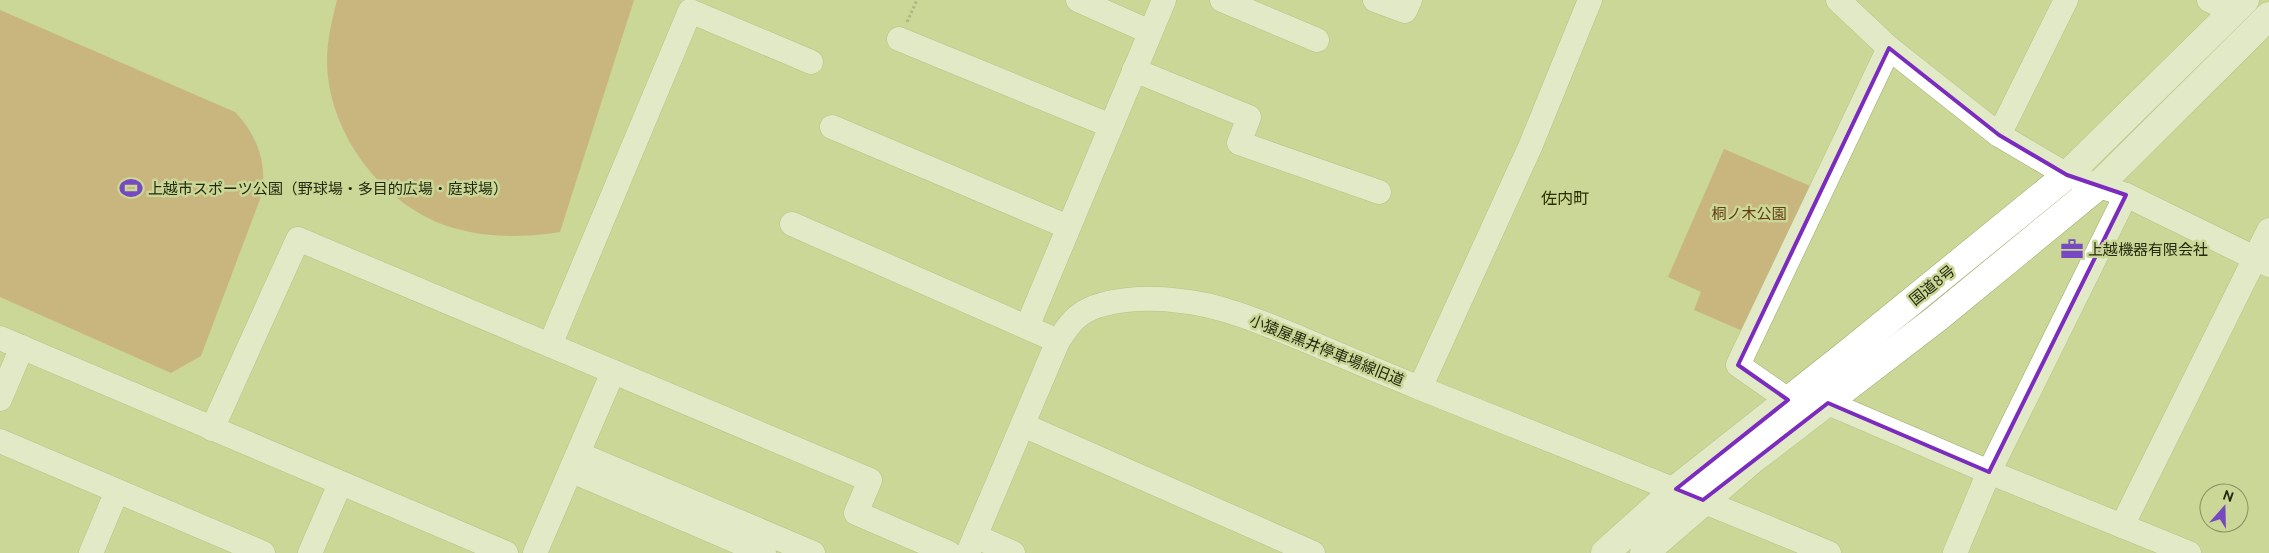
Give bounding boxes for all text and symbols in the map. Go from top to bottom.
sports icon: 上越市スポーツ公園（野球場・多目的広場・庭球場） [118,175,144,201]
place label: 上越市スポーツ公園（野球場・多目的広場・庭球場） [148,180,508,197]
district label: 佐内町 [1541,189,1589,207]
park label: 桐ノ木公園 [1711,205,1787,222]
office icon: 上越機器有限会社 [2059,236,2085,262]
place label: 上越機器有限会社 [2088,241,2208,258]
street label: 国道8号 [1906,262,1958,308]
street label: 小猿屋黒井停車場線旧道 [1247,311,1407,389]
north arrow [2199,483,2249,533]
text: N [2221,486,2236,505]

